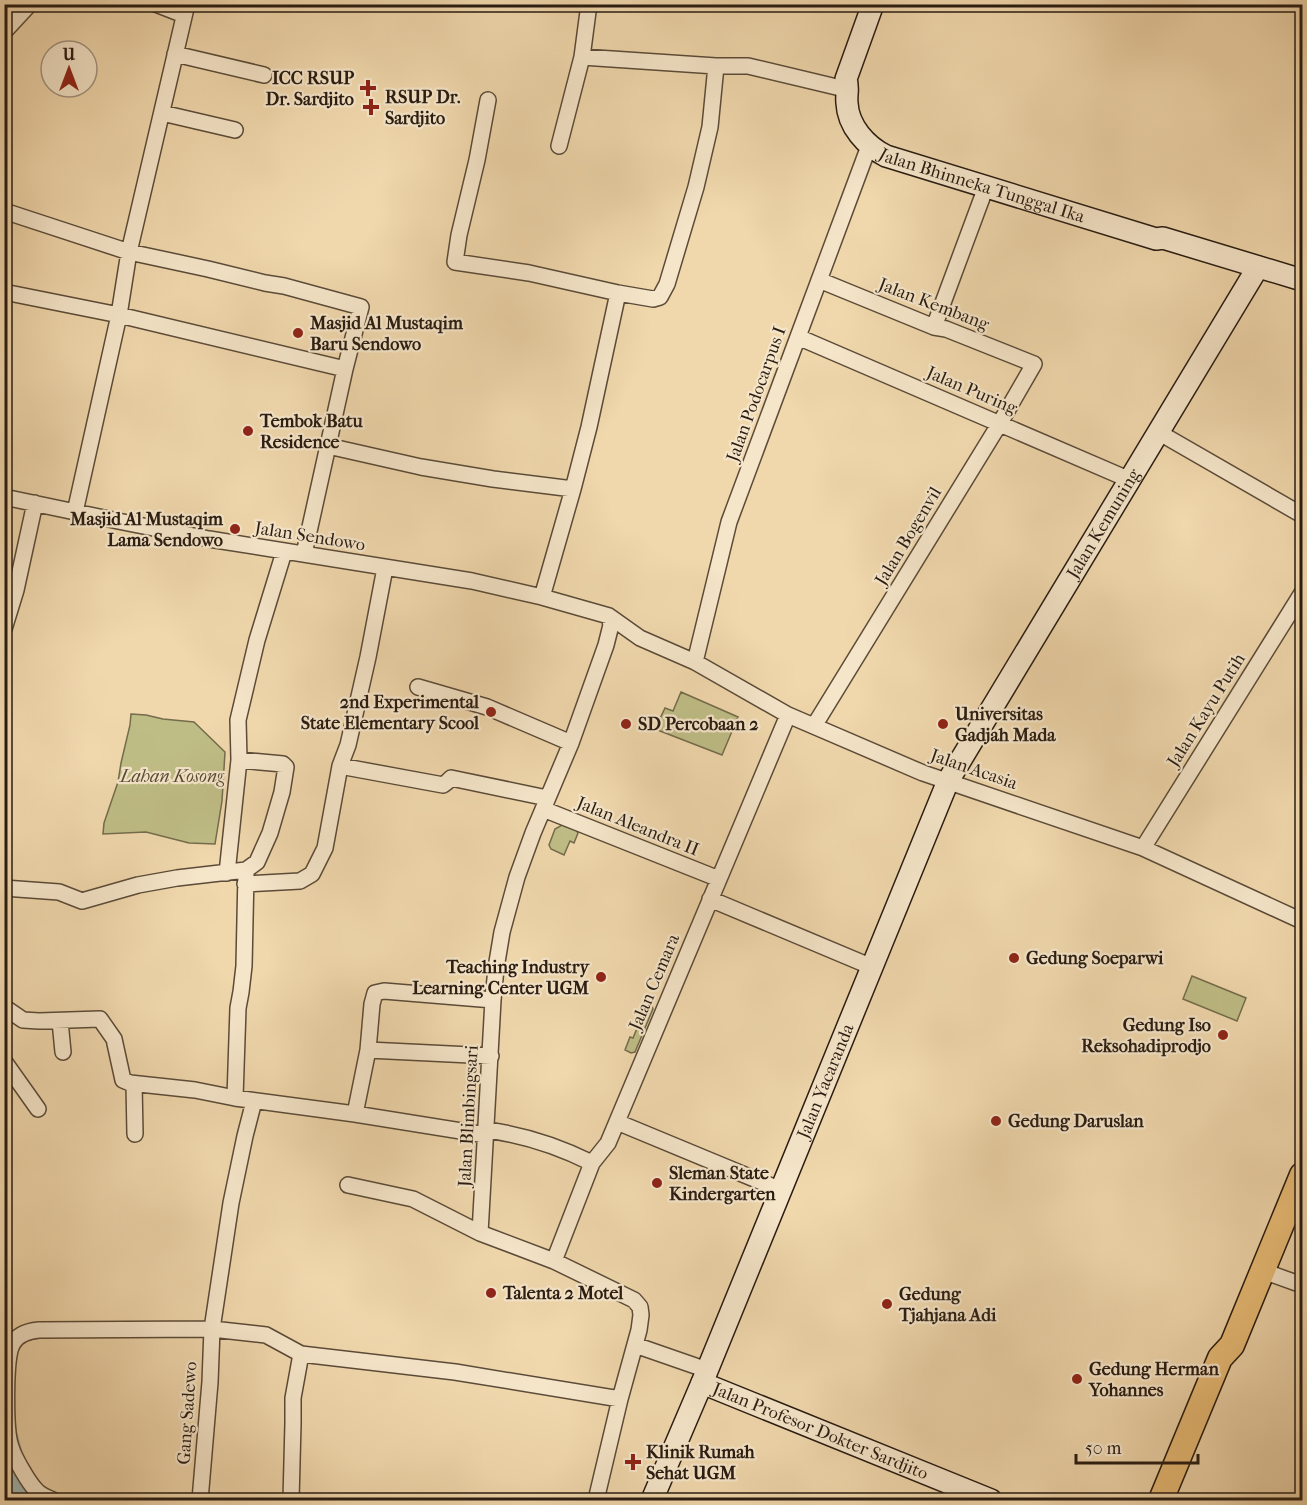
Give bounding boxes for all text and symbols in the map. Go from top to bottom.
north arrow [39,39,99,99]
text: U [62,45,76,64]
place label: ICC RSUP Dr. Sardjito [266,68,354,110]
marker: ICC RSUP Dr. Sardjito [359,79,377,97]
place label: RSUP Dr. Sardjito [385,87,461,129]
marker: RSUP Dr. Sardjito [362,98,380,116]
street label: Jalan Bhinneka Tunggal Ika [873,143,1088,228]
street label: Jalan Kembang [874,273,992,335]
place label: Masjid Al Mustaqim Baru Sendowo [309,313,464,355]
street label: Jalan Podocarpus I [722,324,791,467]
marker: Masjid Al Mustaqim Baru Sendowo [291,326,305,340]
street label: Jalan Puring [921,361,1021,419]
place label: Tembok Batu Residence [259,411,363,453]
marker: Tembok Batu Residence [241,424,255,438]
street label: Jalan Kemuning [1061,465,1145,584]
street label: Jalan Bogenvil [870,483,946,591]
place label: Masjid Al Mustaqim Lama Sendowo [69,509,224,551]
street label: Jalan Sendowo [251,517,367,556]
marker: Masjid Al Mustaqim Lama Sendowo [228,522,242,536]
street label: Jalan Kayu Putih [1162,650,1250,773]
place label: 2nd Experimental State Elementary Scool [301,692,480,734]
place label: Universitas Gadjah Mada [954,704,1056,746]
marker: 2nd Experimental State Elementary Scool [484,705,498,719]
place label: SD Percobaan 2 [638,714,759,735]
marker: SD Percobaan 2 [619,717,633,731]
marker: Universitas Gadjah Mada [936,717,950,731]
street label: Jalan Acasia [926,744,1021,794]
park label: Lahan Kosong [118,766,225,787]
street label: Jalan Aleandra II [572,792,702,861]
street label: Jalan Cemara [624,930,684,1035]
place label: Gedung Soeparwi [1026,948,1164,969]
marker: Gedung Soeparwi [1007,951,1021,965]
place label: Teaching Industry Learning Center UGM [412,957,590,999]
marker: Teaching Industry Learning Center UGM [594,970,608,984]
place label: Gedung Iso Reksohadiprodjo [1081,1015,1211,1057]
street label: Jalan Yacaranda [792,1020,859,1144]
marker: Gedung Iso Reksohadiprodjo [1216,1028,1230,1042]
street label: Jalan Blimbingsari [454,1044,483,1189]
place label: Gedung Daruslan [1008,1111,1144,1132]
marker: Gedung Daruslan [989,1114,1003,1128]
place label: Sleman State Kindergarten [669,1163,776,1205]
marker: Sleman State Kindergarten [650,1176,664,1190]
place label: Talenta 2 Motel [502,1283,624,1304]
place label: Gedung Tjahjana Adi [898,1284,997,1326]
marker: Talenta 2 Motel [484,1286,498,1300]
marker: Gedung Tjahjana Adi [880,1297,894,1311]
place label: Gedung Herman Yohannes [1088,1359,1219,1401]
street label: Gang Sadewo [173,1361,202,1465]
marker: Gedung Herman Yohannes [1070,1372,1084,1386]
street label: Jalan Profesor Dokter Sardjito [708,1378,931,1484]
scale bar [1076,1427,1198,1465]
text: 50 m [1085,1438,1122,1459]
place label: Klinik Rumah Sehat UGM [646,1442,756,1484]
marker: Klinik Rumah Sehat UGM [624,1453,642,1471]

